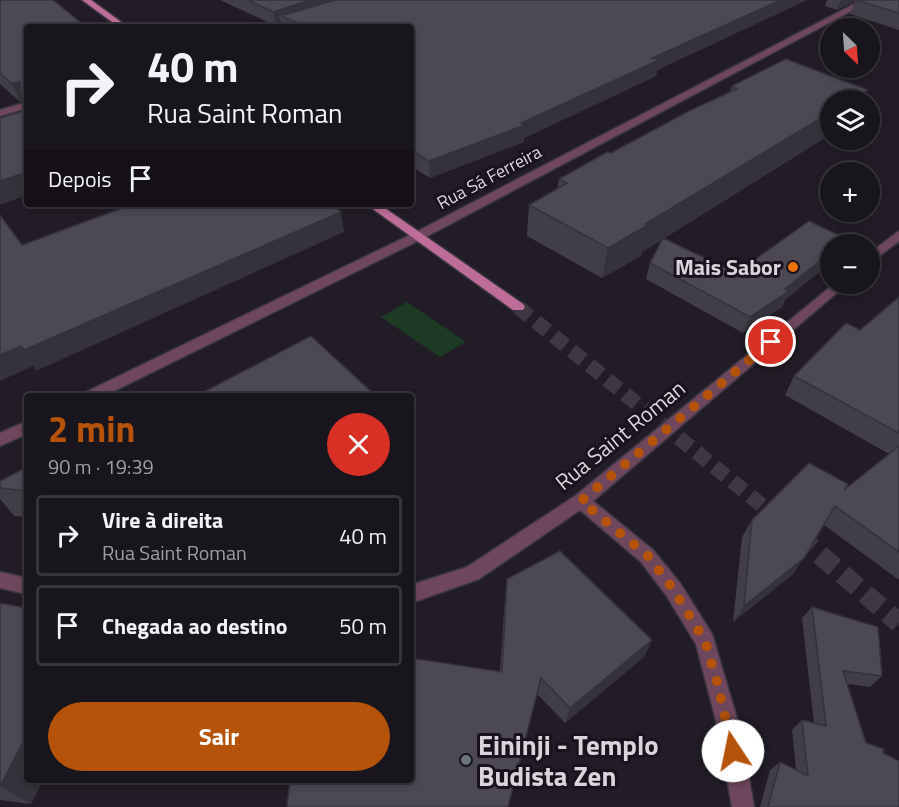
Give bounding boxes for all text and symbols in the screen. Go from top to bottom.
north arrow [820,18,880,78]
map controls [820,18,880,294]
text: 40 m [147,34,239,98]
icon: right [48,48,126,126]
button: layers [820,90,880,150]
text: Rua Saint Roman [147,92,343,133]
street label: Rua Sá Ferreira [432,138,546,216]
text: Depois [48,162,112,196]
icon: arrive [124,162,157,195]
button: + [820,162,880,222]
button: − [820,234,880,294]
place label: Mais Sabor [675,250,781,284]
marker: Mais Sabor [786,260,800,274]
pin [745,316,796,367]
icon: arrive [754,325,787,358]
street label: Rua Saint Roman [547,372,693,498]
text: 2 min [48,401,135,456]
button: close [327,413,390,476]
text: 90 m · 19:39 [48,451,154,482]
text: Vire à direita [102,503,223,537]
icon: right [51,519,84,552]
text: 40 m [339,519,387,553]
text: Rua Saint Roman [102,537,247,568]
icon: arrive [51,609,84,642]
text: Chegada ao destino [102,609,288,643]
text: 50 m [339,609,387,643]
button: Sair [48,702,390,771]
position arrow [701,719,765,783]
place label: Eininji - Templo Budista Zen [478,724,659,796]
marker: Eininji - Templo Budista Zen [459,753,473,767]

